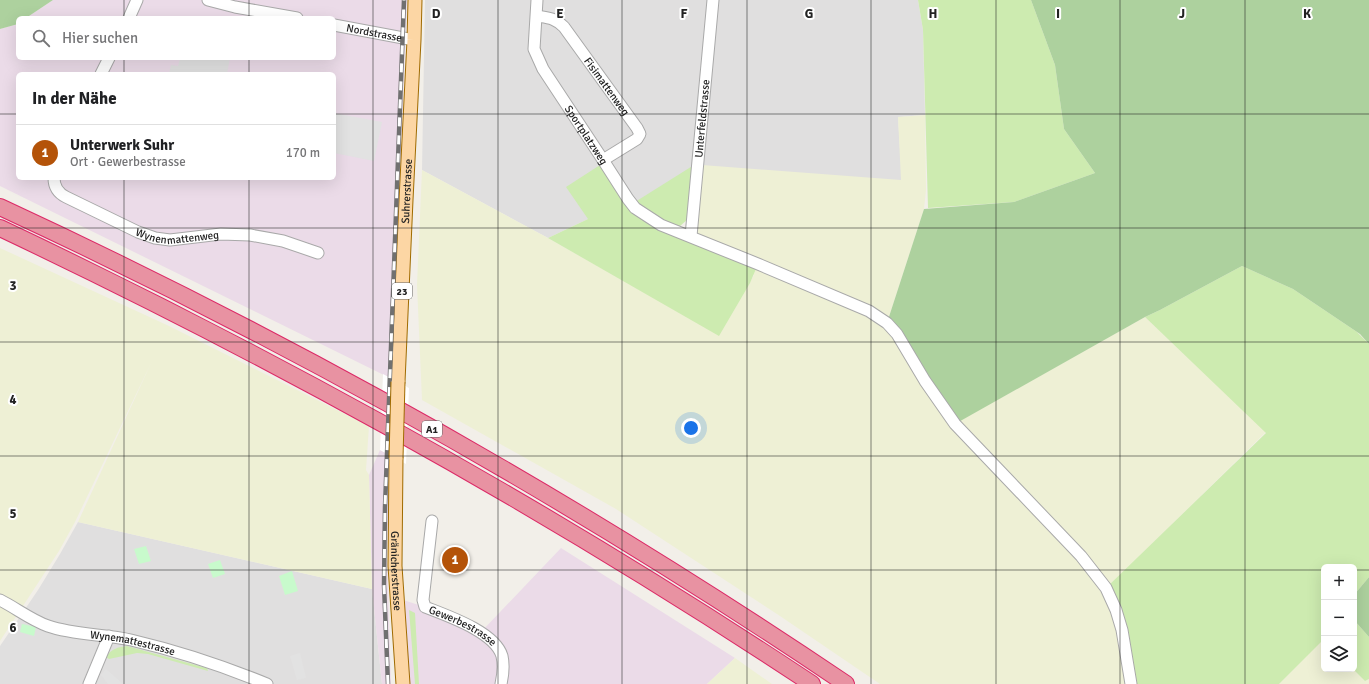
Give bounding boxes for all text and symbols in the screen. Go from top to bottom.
text: D [432,6,441,22]
text: E [556,6,564,22]
text: F [681,6,688,22]
text: G [805,6,813,22]
text: H [929,6,937,22]
text: I [1056,6,1060,22]
text: J [1179,6,1185,22]
text: K [1303,6,1311,22]
search box [16,16,336,60]
street label: Nordstrasse [345,21,403,45]
icon: search [30,27,52,49]
text: Hier suchen [62,29,138,47]
street label: Fisimattenweg [581,55,632,118]
street label: Unterfeldstrasse [692,79,713,158]
text: In der Nähe [32,88,117,109]
street label: Sportplatzweg [562,103,610,167]
text: Unterwerk Suhr [70,136,174,154]
text: 1 [41,145,49,161]
text: 170 m [286,145,320,161]
text: Ort · Gewerbestrasse [70,154,186,170]
street label: Suhrerstrasse [399,158,415,224]
street label: Wynenmattenweg [134,226,220,247]
text: 3 [9,278,17,294]
road number: 23 [392,283,412,299]
text: 4 [9,392,17,408]
your location [681,418,701,438]
road number: A1 [422,421,442,437]
text: 5 [9,506,17,522]
street label: Gränicherstrasse [388,531,404,611]
pin: 1 [442,545,468,575]
map controls [1321,564,1357,672]
button: + [1321,564,1357,600]
button: − [1321,600,1357,636]
street label: Gewerbestrasse [427,603,499,649]
text: 6 [9,620,17,636]
street label: Wynemattestrasse [89,628,177,658]
button: layers [1321,636,1357,672]

